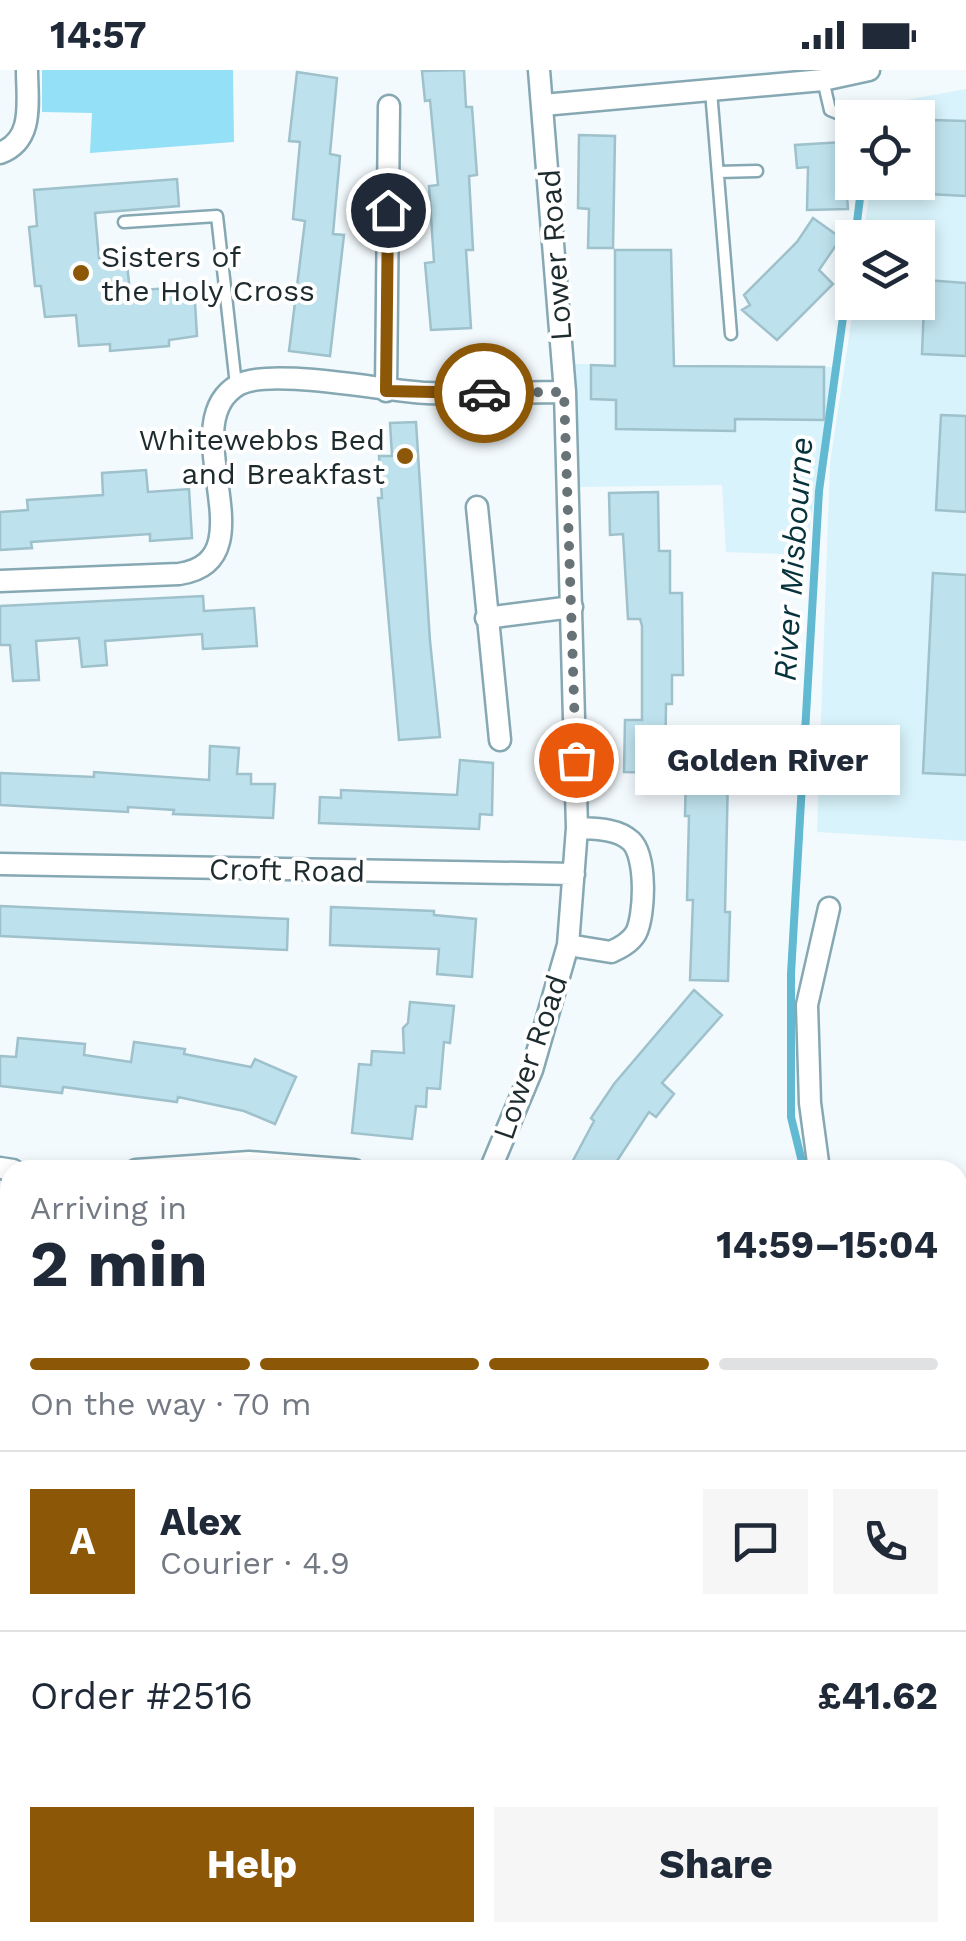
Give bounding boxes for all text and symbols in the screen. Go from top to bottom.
text: 14:57 [50,13,147,57]
map controls [835,100,935,320]
button: locate [835,100,935,200]
pin [346,168,431,253]
street label: Lower Road [532,168,578,342]
icon: home [361,183,416,238]
button: layers [835,220,935,320]
place label: Sisters of the Holy Cross [101,239,315,308]
marker: Sisters of the Holy Cross [70,262,92,284]
courier [434,343,534,443]
icon: car [457,366,512,421]
place label: Whitewebbs Bed and Breakfast [139,422,385,491]
water label: River Misbourne [766,436,820,682]
marker: Whitewebbs Bed and Breakfast [394,445,416,467]
pin [534,718,619,803]
callout: Golden River [636,725,901,795]
icon: bag [549,733,604,788]
text: Golden River [667,741,868,779]
street label: Croft Road [209,851,365,889]
street label: Lower Road [485,970,575,1144]
text: Arriving in [30,1189,187,1227]
text: 14:59–15:04 [716,1223,938,1267]
text: 2 min [30,1226,208,1302]
text: On the way · 70 m [30,1385,311,1423]
button: chat [703,1489,808,1594]
button: phone [833,1489,938,1594]
text: Alex [160,1500,242,1544]
text: A [70,1519,95,1563]
text: Courier · 4.9 [160,1544,350,1582]
text: Order #2516 [30,1674,253,1718]
text: £41.62 [818,1674,938,1718]
button: Help [30,1807,474,1922]
button: Share [494,1807,938,1922]

